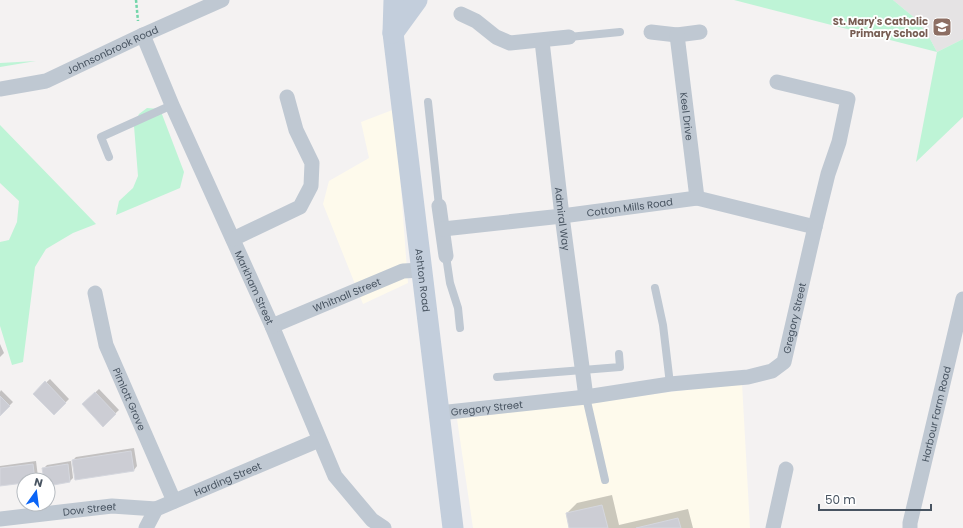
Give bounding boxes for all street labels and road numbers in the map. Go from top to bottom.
street label: Johnsonbrook Road [64,22,161,78]
street label: Keel Drive [676,91,697,142]
street label: Admiral Way [551,186,574,252]
street label: Cotton Mills Road [586,194,674,221]
street label: Markham Street [231,248,278,327]
street label: Ashton Road [411,248,434,313]
street label: Whitnall Street [311,274,383,316]
street label: Gregory Street [779,281,810,355]
street label: Pimlott Grove [109,365,149,433]
street label: Harbour Farm Road [918,365,955,464]
street label: Gregory Street [450,397,524,420]
street label: Harding Street [192,458,264,500]
street label: Dow Street [62,499,117,520]

